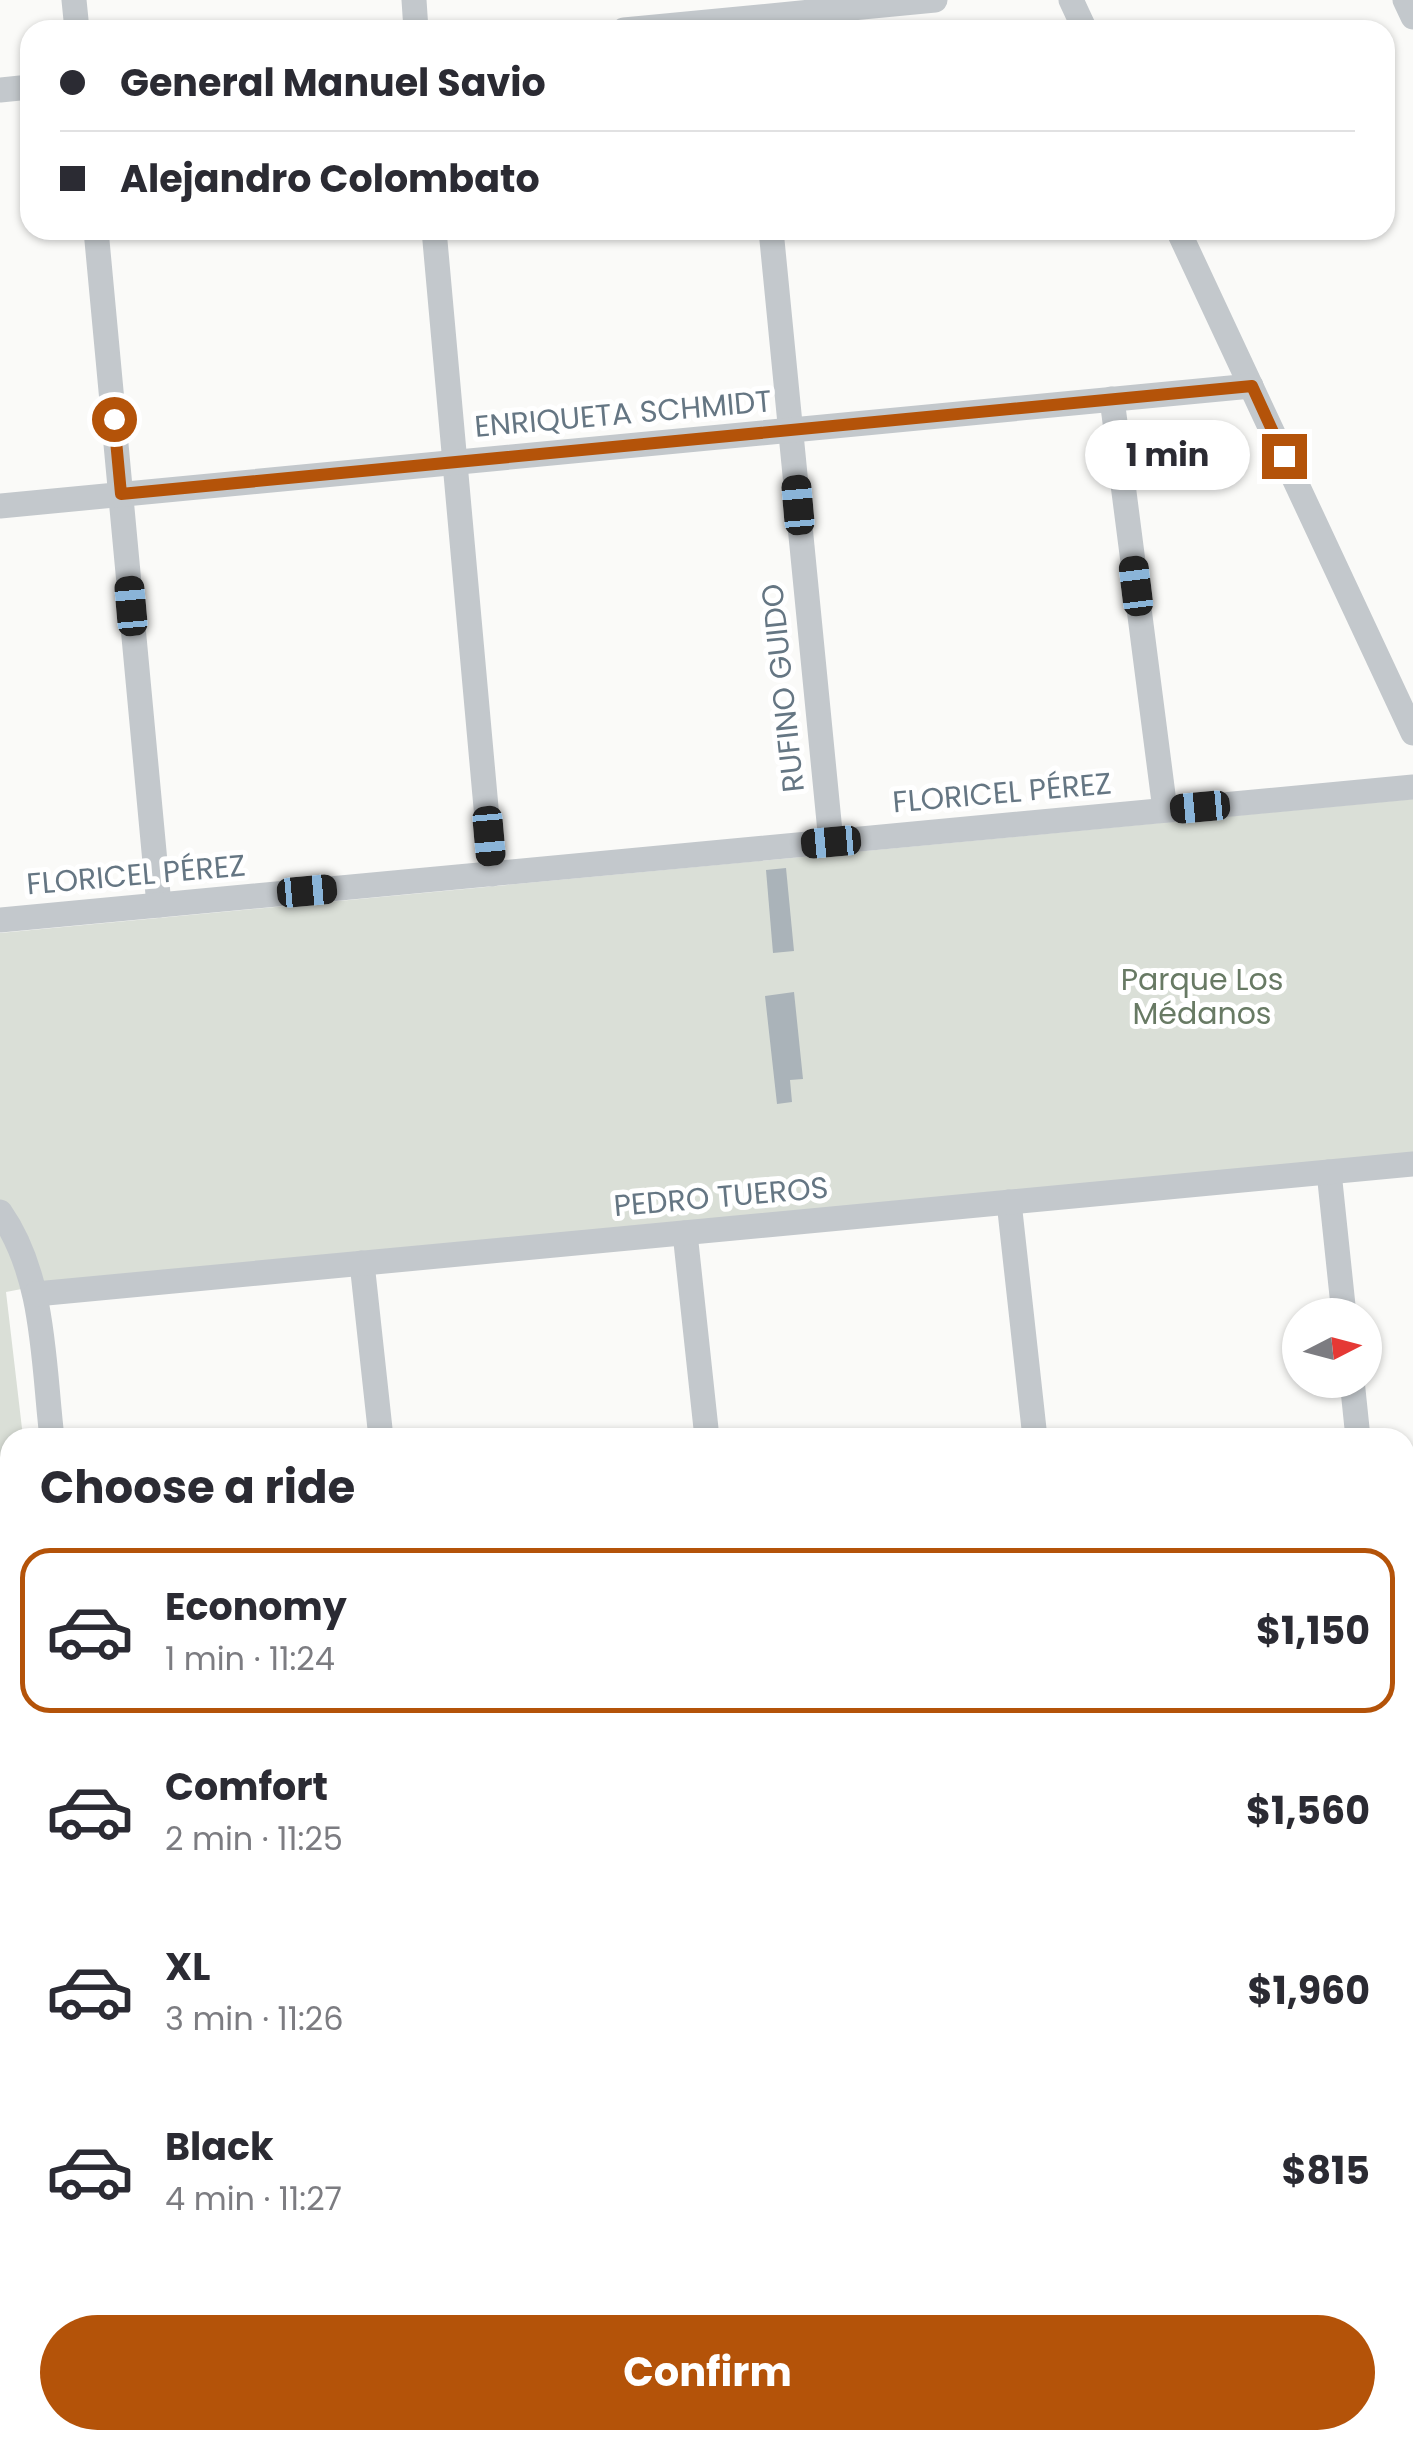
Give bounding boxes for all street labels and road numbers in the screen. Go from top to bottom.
street label: ENRIQUETA SCHMIDT [473,379,773,448]
street label: RUFINO GUIDO [750,582,815,794]
street label: FLORICEL PÉREZ [891,762,1113,823]
street label: FLORICEL PÉREZ [25,844,247,905]
street label: PEDRO TUEROS [612,1166,830,1227]

